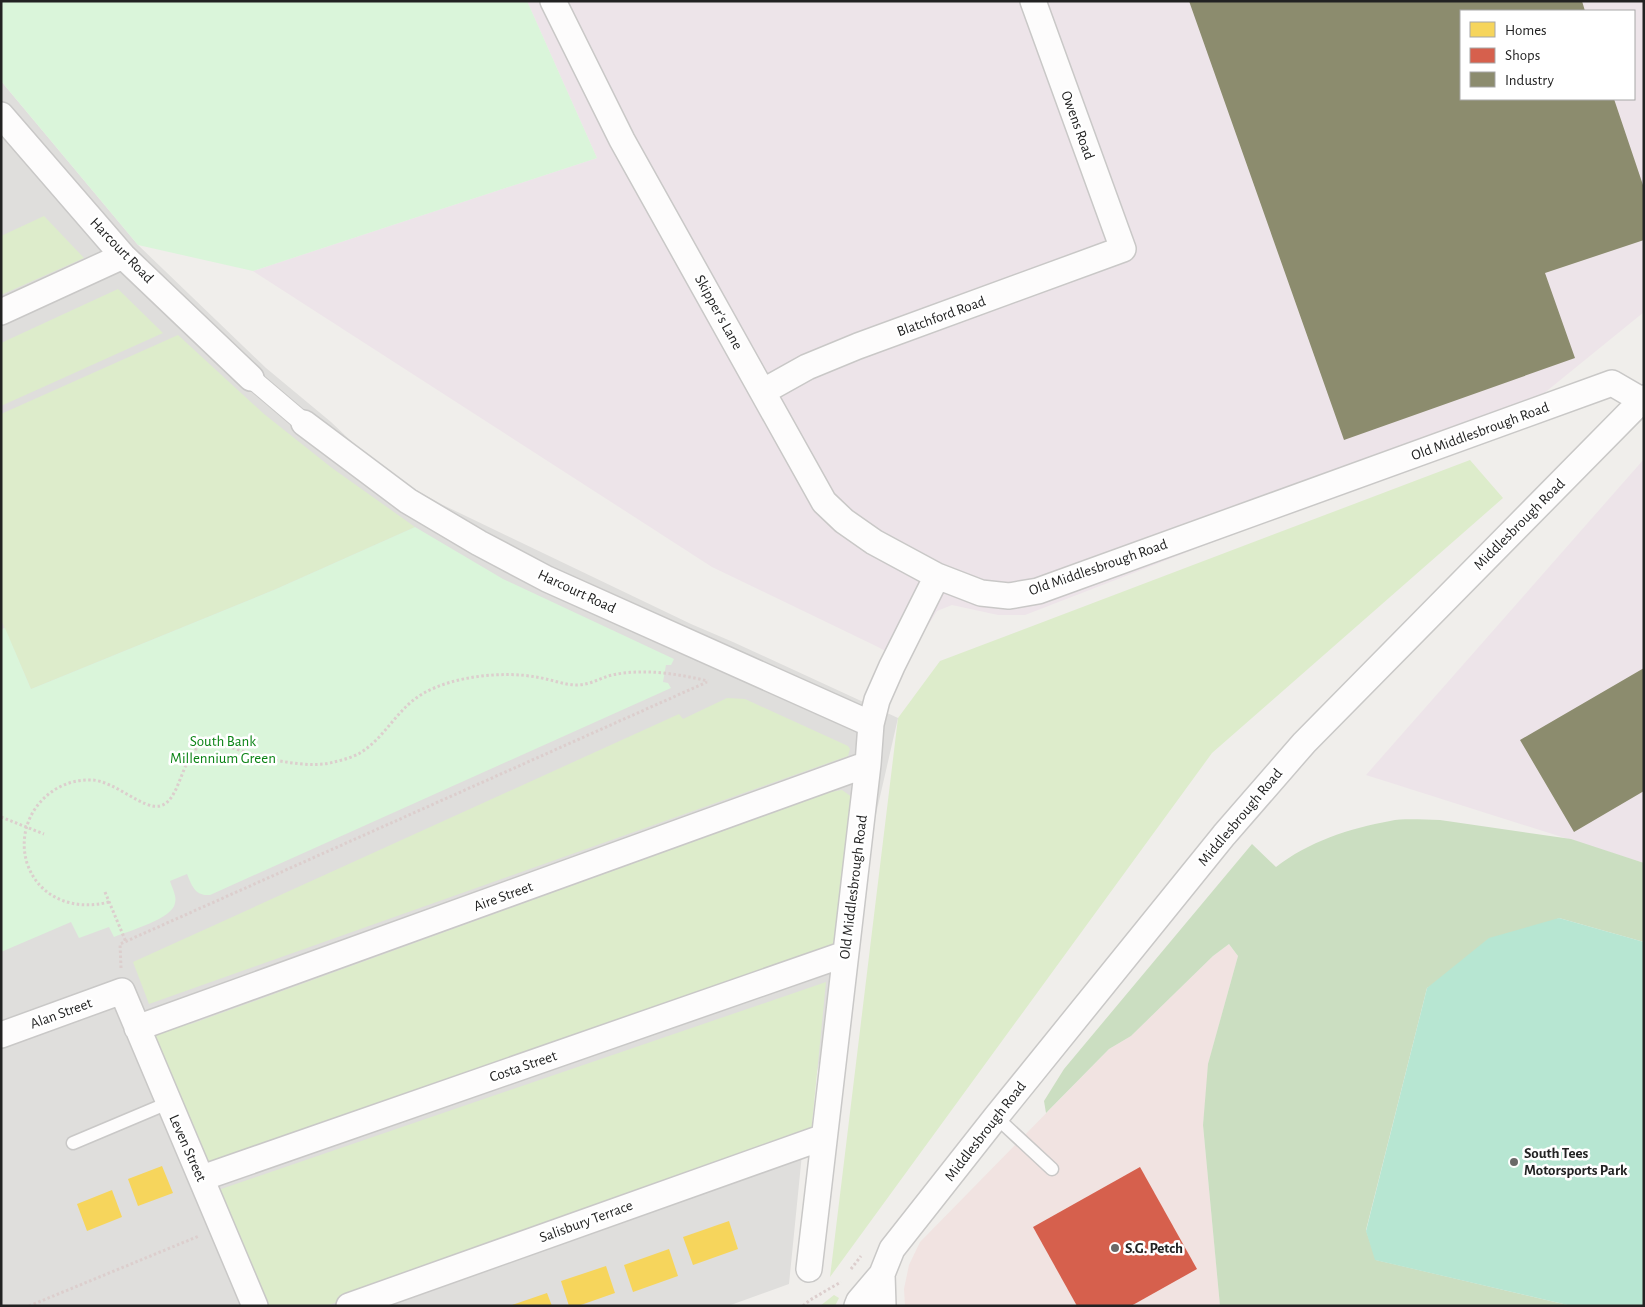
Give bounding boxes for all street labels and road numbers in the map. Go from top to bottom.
street label: Owens Road [1058,89,1097,162]
street label: Harcourt Road [87,215,156,286]
street label: Skipper's Lane [692,272,745,352]
street label: Blatchford Road [895,293,988,339]
street label: Old Middlesbrough Road [1409,399,1551,463]
street label: Middlesbrough Road [1471,476,1568,573]
street label: Old Middlesbrough Road [1027,537,1170,598]
street label: Harcourt Road [535,567,618,616]
street label: Middlesbrough Road [1195,766,1285,869]
street label: Old Middlesbrough Road [837,814,870,960]
street label: Aire Street [472,879,535,914]
street label: Alan Street [28,995,94,1032]
street label: Costa Street [488,1048,559,1085]
street label: Middlesbrough Road [942,1078,1029,1184]
street label: Leven Street [166,1112,209,1184]
street label: Salisbury Terrace [537,1198,635,1245]

